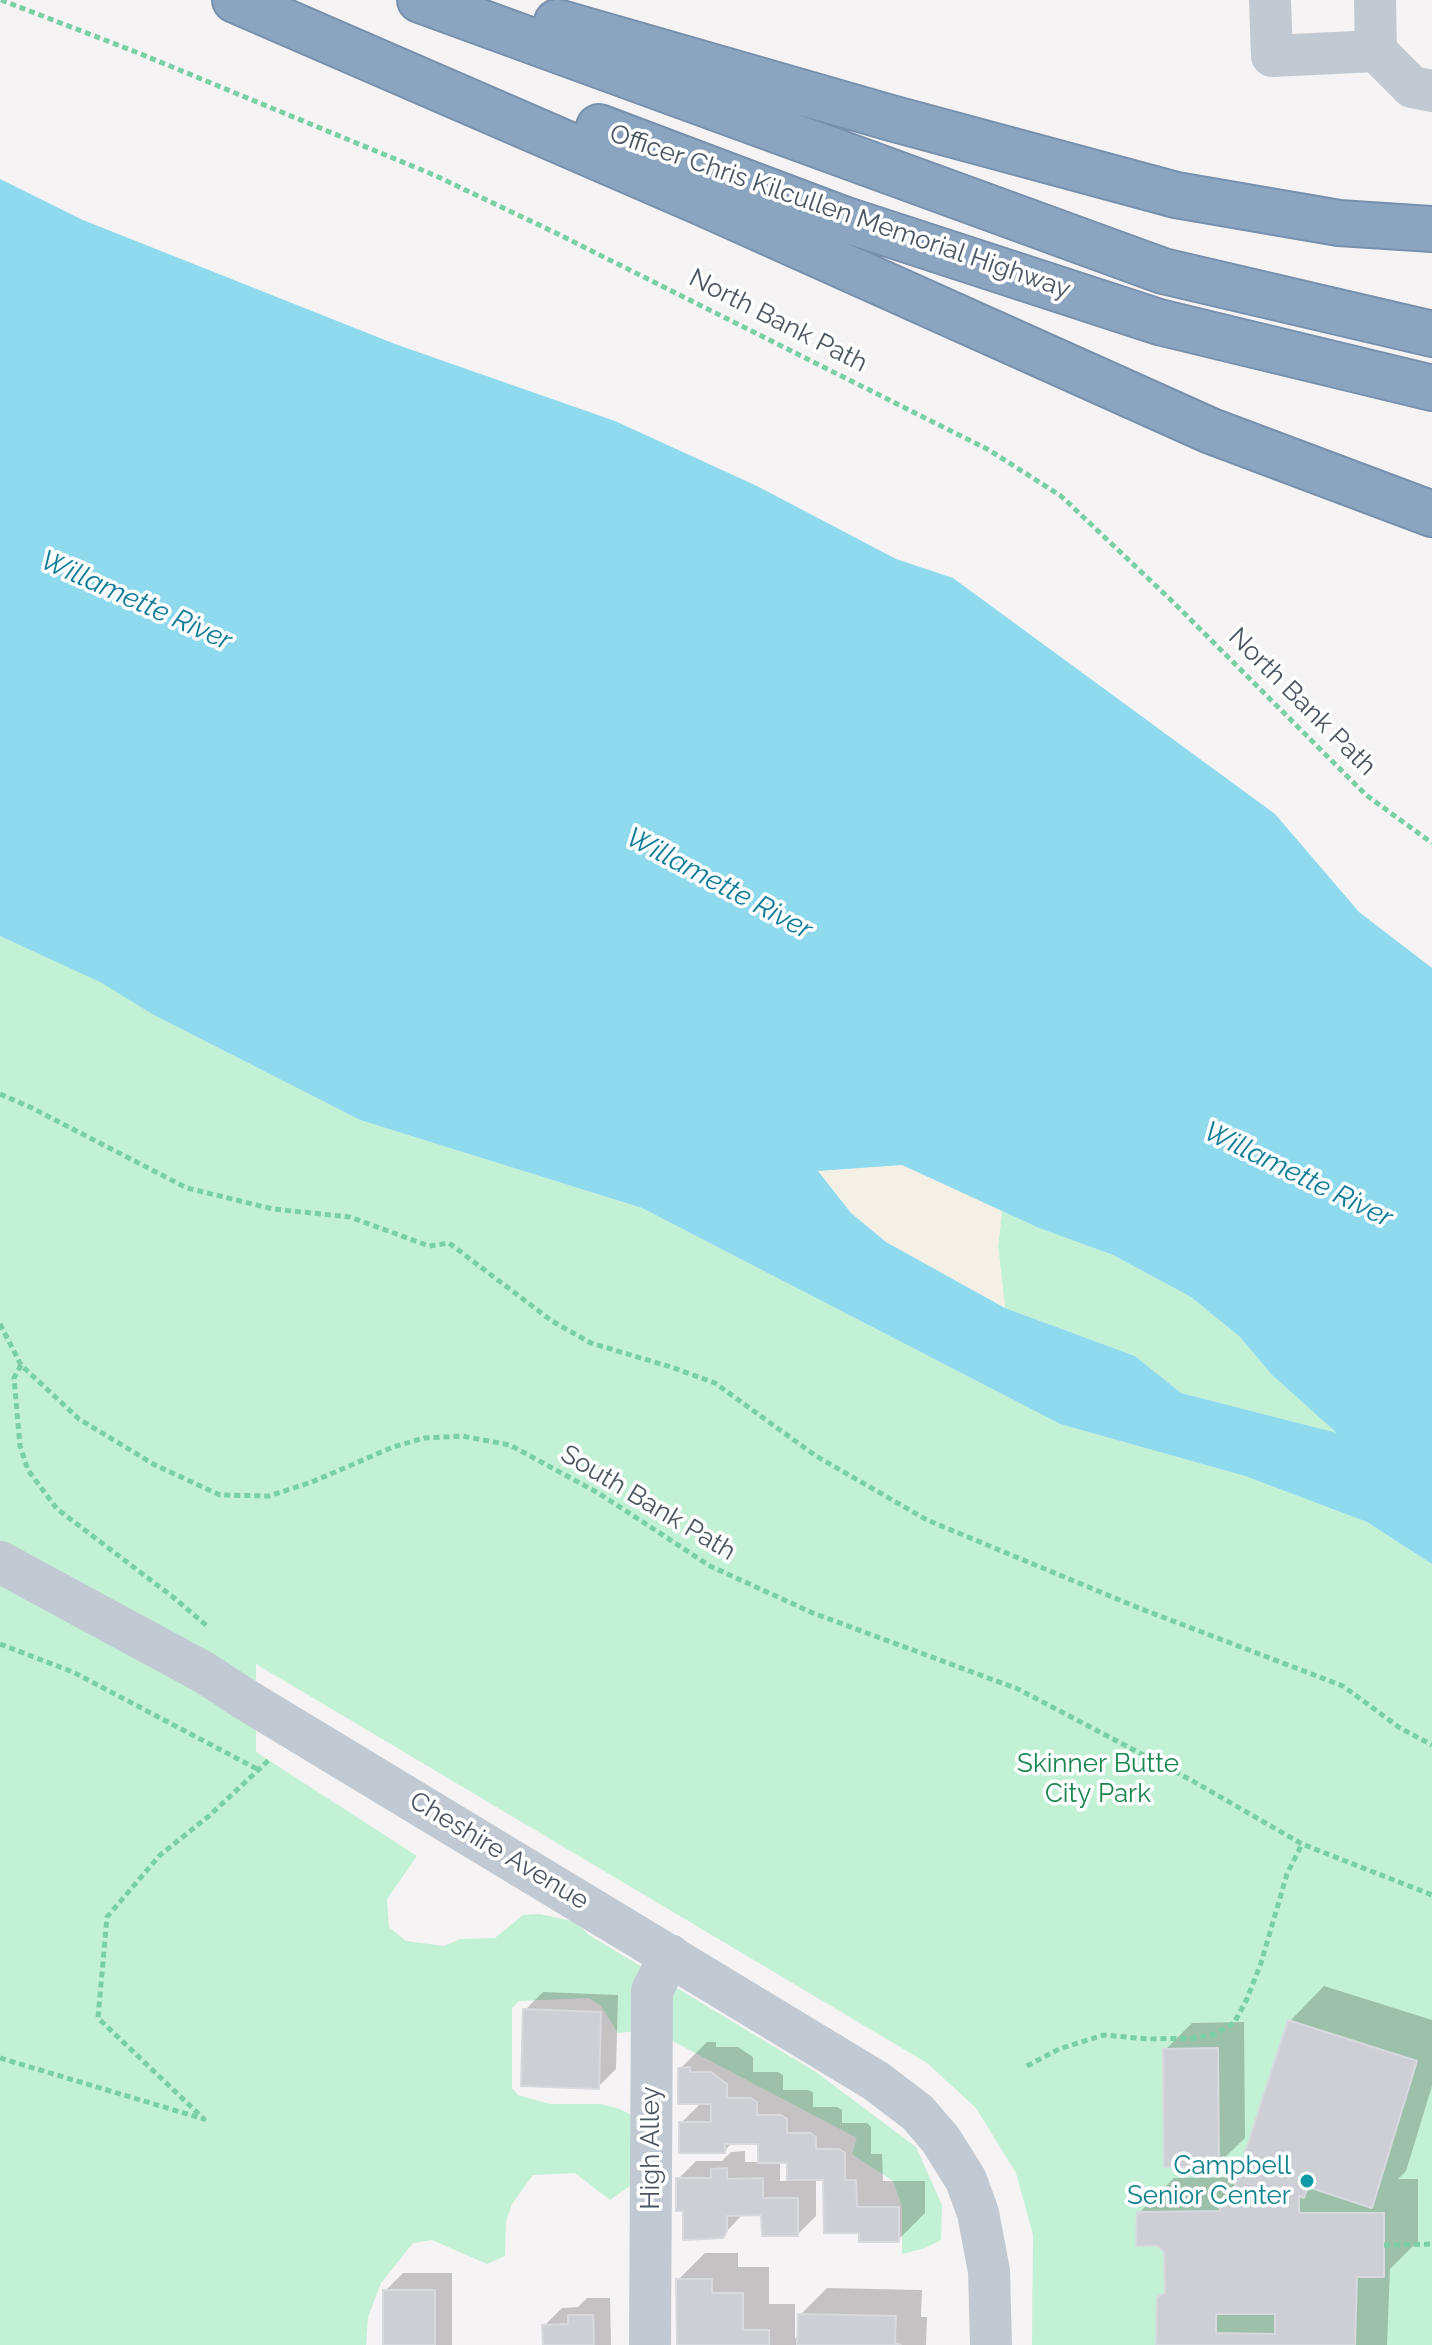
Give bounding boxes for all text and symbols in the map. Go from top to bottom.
street label: Officer Chris Kilcullen Memorial Highway [605,118,1075,306]
street label: North Bank Path [684,263,872,379]
water label: Willamette River [35,544,237,658]
street label: North Bank Path [1222,622,1382,782]
water label: Willamette River [620,821,818,947]
water label: Willamette River [1198,1115,1398,1235]
street label: South Bank Path [555,1439,741,1567]
park label: Skinner Butte City Park [1017,1748,1179,1810]
street label: Cheshire Avenue [404,1785,594,1917]
street label: High Alley [635,2086,667,2210]
place label: Campbell Senior Center [1127,2150,1291,2212]
marker: Campbell Senior Center [1298,2172,1316,2190]

